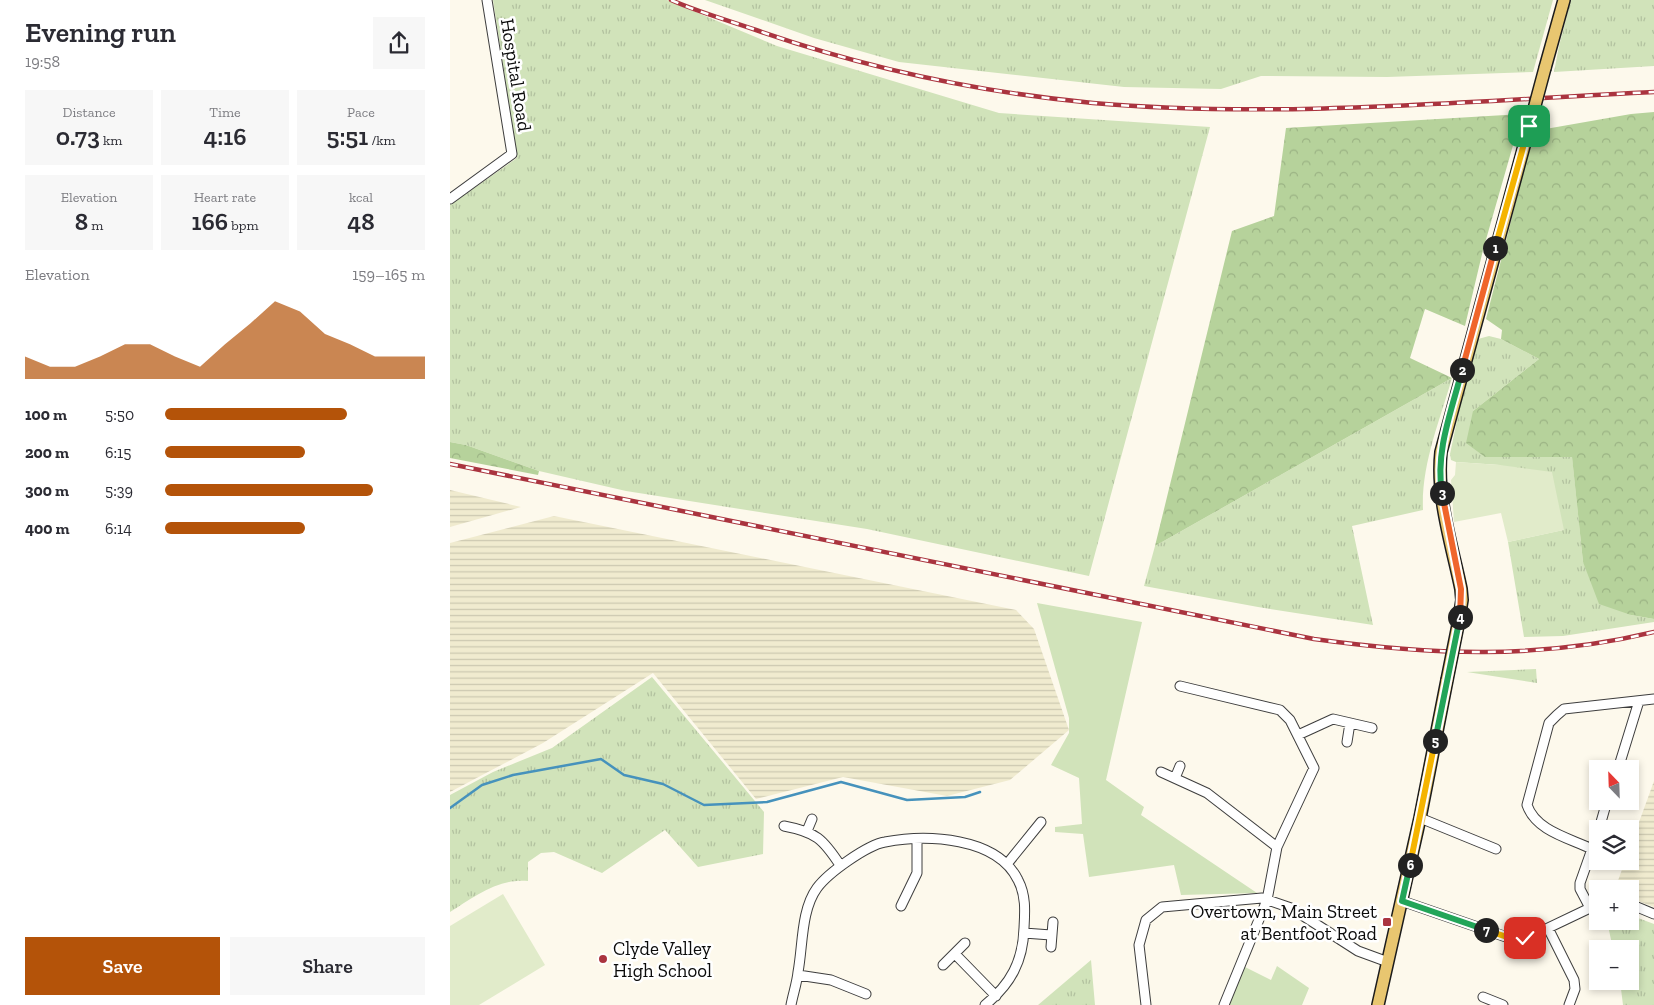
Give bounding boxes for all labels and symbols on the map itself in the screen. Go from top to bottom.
street label: Hospital Road [496,17,536,134]
pin [1508,105,1550,147]
pin: 1 [1482,236,1508,260]
pin: 2 [1450,358,1474,382]
pin: 3 [1430,480,1454,506]
pin: 4 [1448,604,1472,630]
pin: 5 [1422,728,1448,754]
north arrow [1589,760,1639,810]
pin: 6 [1398,852,1422,878]
place label: Overtown, Main Street at Bentfoot Road [1190,900,1378,945]
marker: Overtown, Main Street at Bentfoot Road [1381,916,1393,928]
pin [1504,917,1546,959]
pin: 7 [1474,918,1498,942]
place label: Clyde Valley High School [613,937,712,982]
marker: Clyde Valley High School [597,953,609,965]

